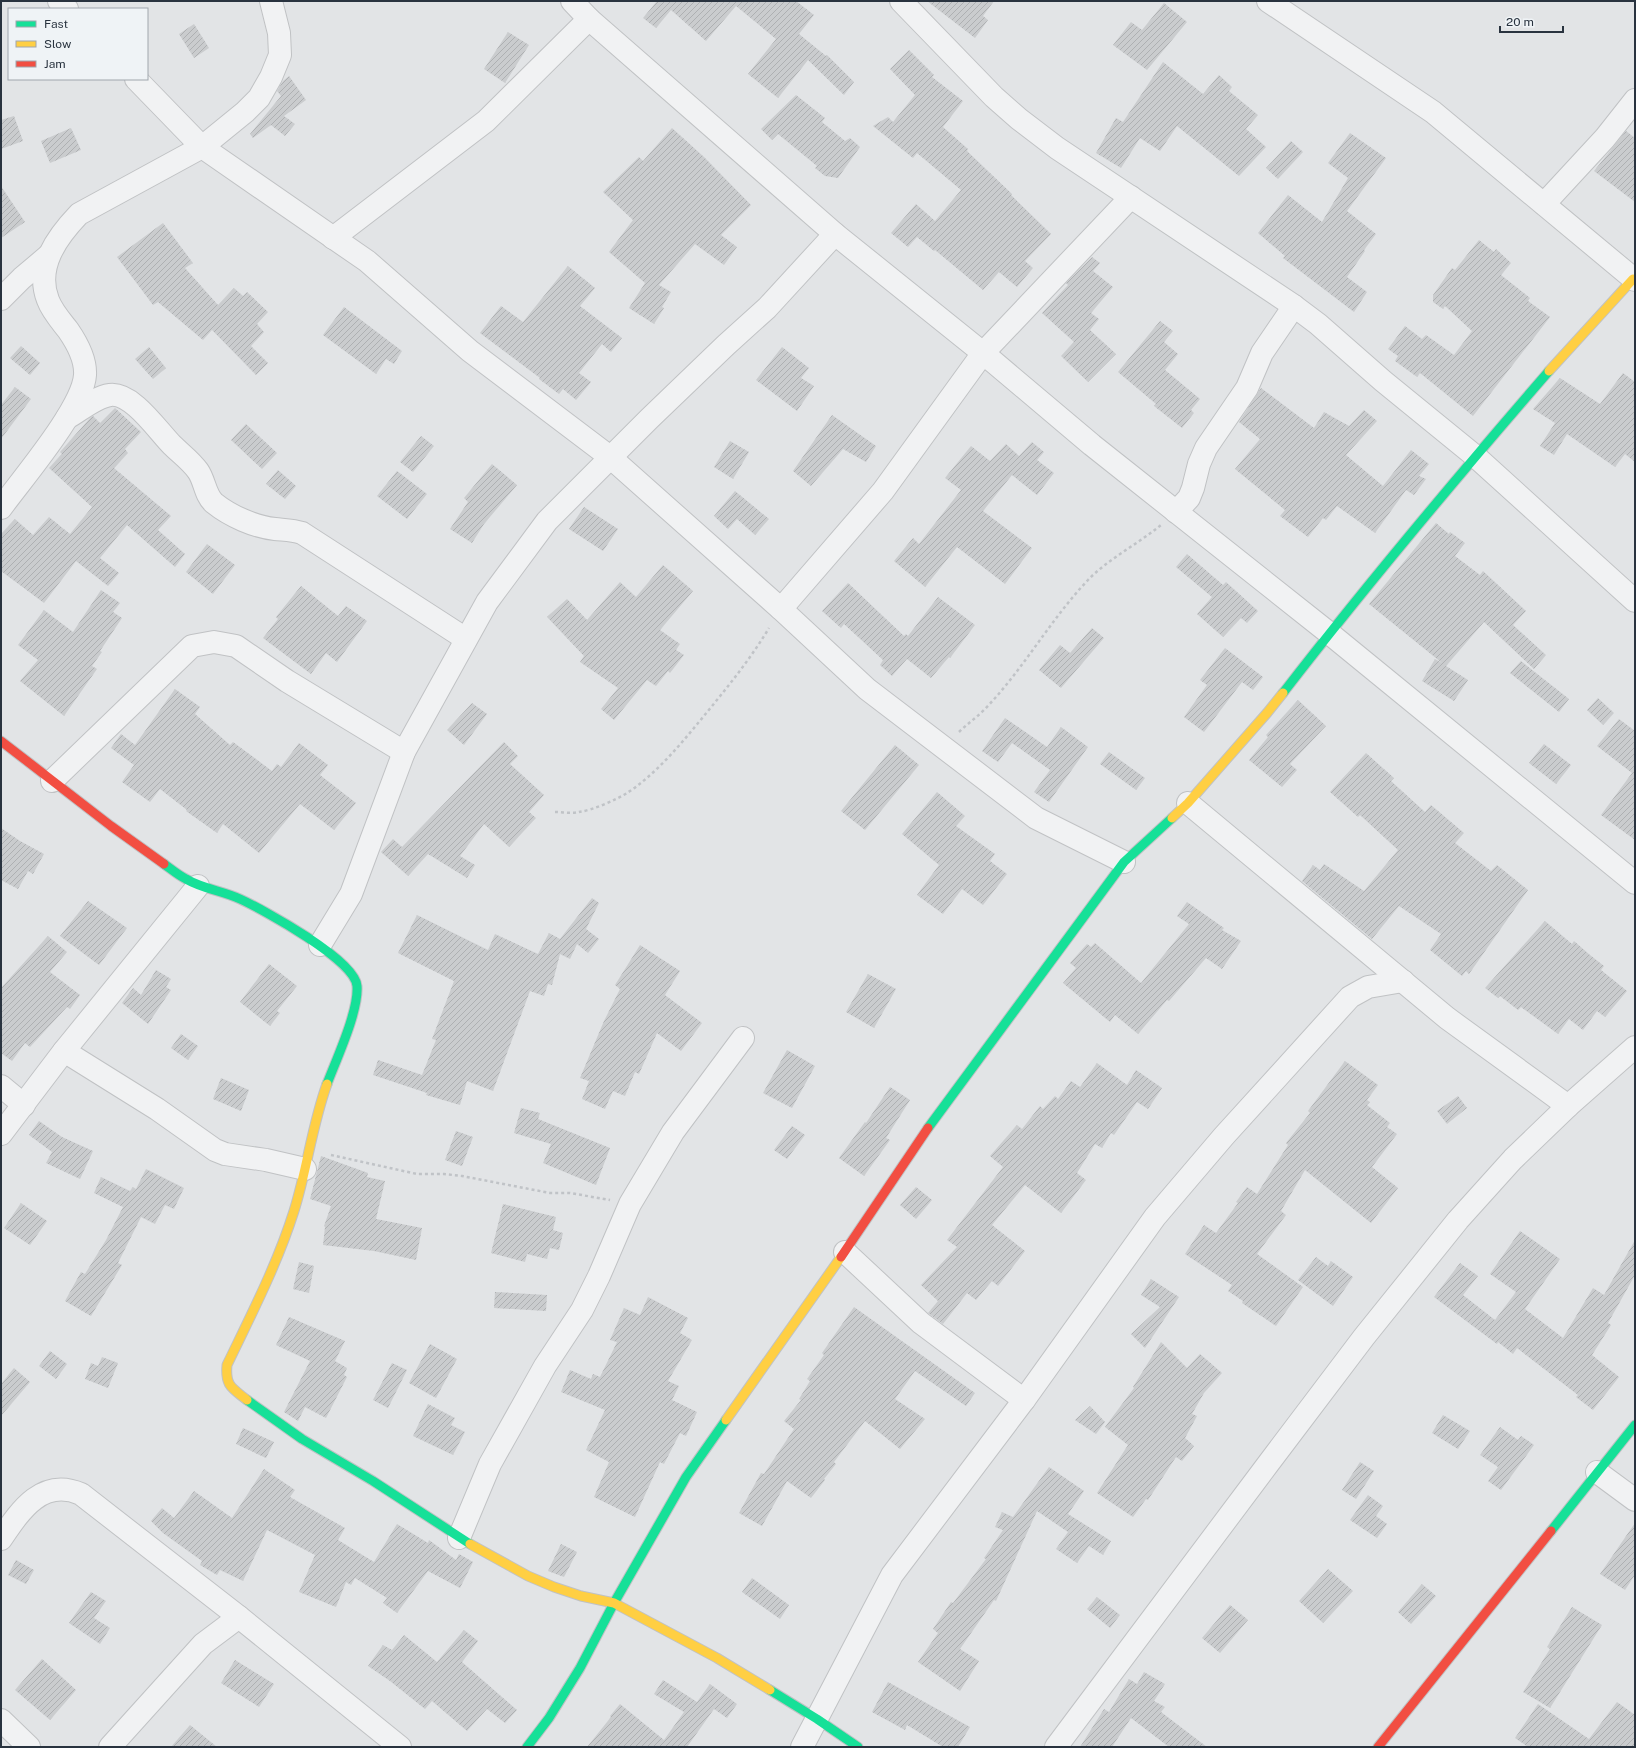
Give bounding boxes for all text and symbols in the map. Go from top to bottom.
legend [8,8,148,80]
scale bar [1500,8,1563,34]
text: 20 m [1506,15,1534,29]
text: Fast [44,17,69,31]
text: Slow [44,37,72,51]
text: Jam [44,57,66,71]

